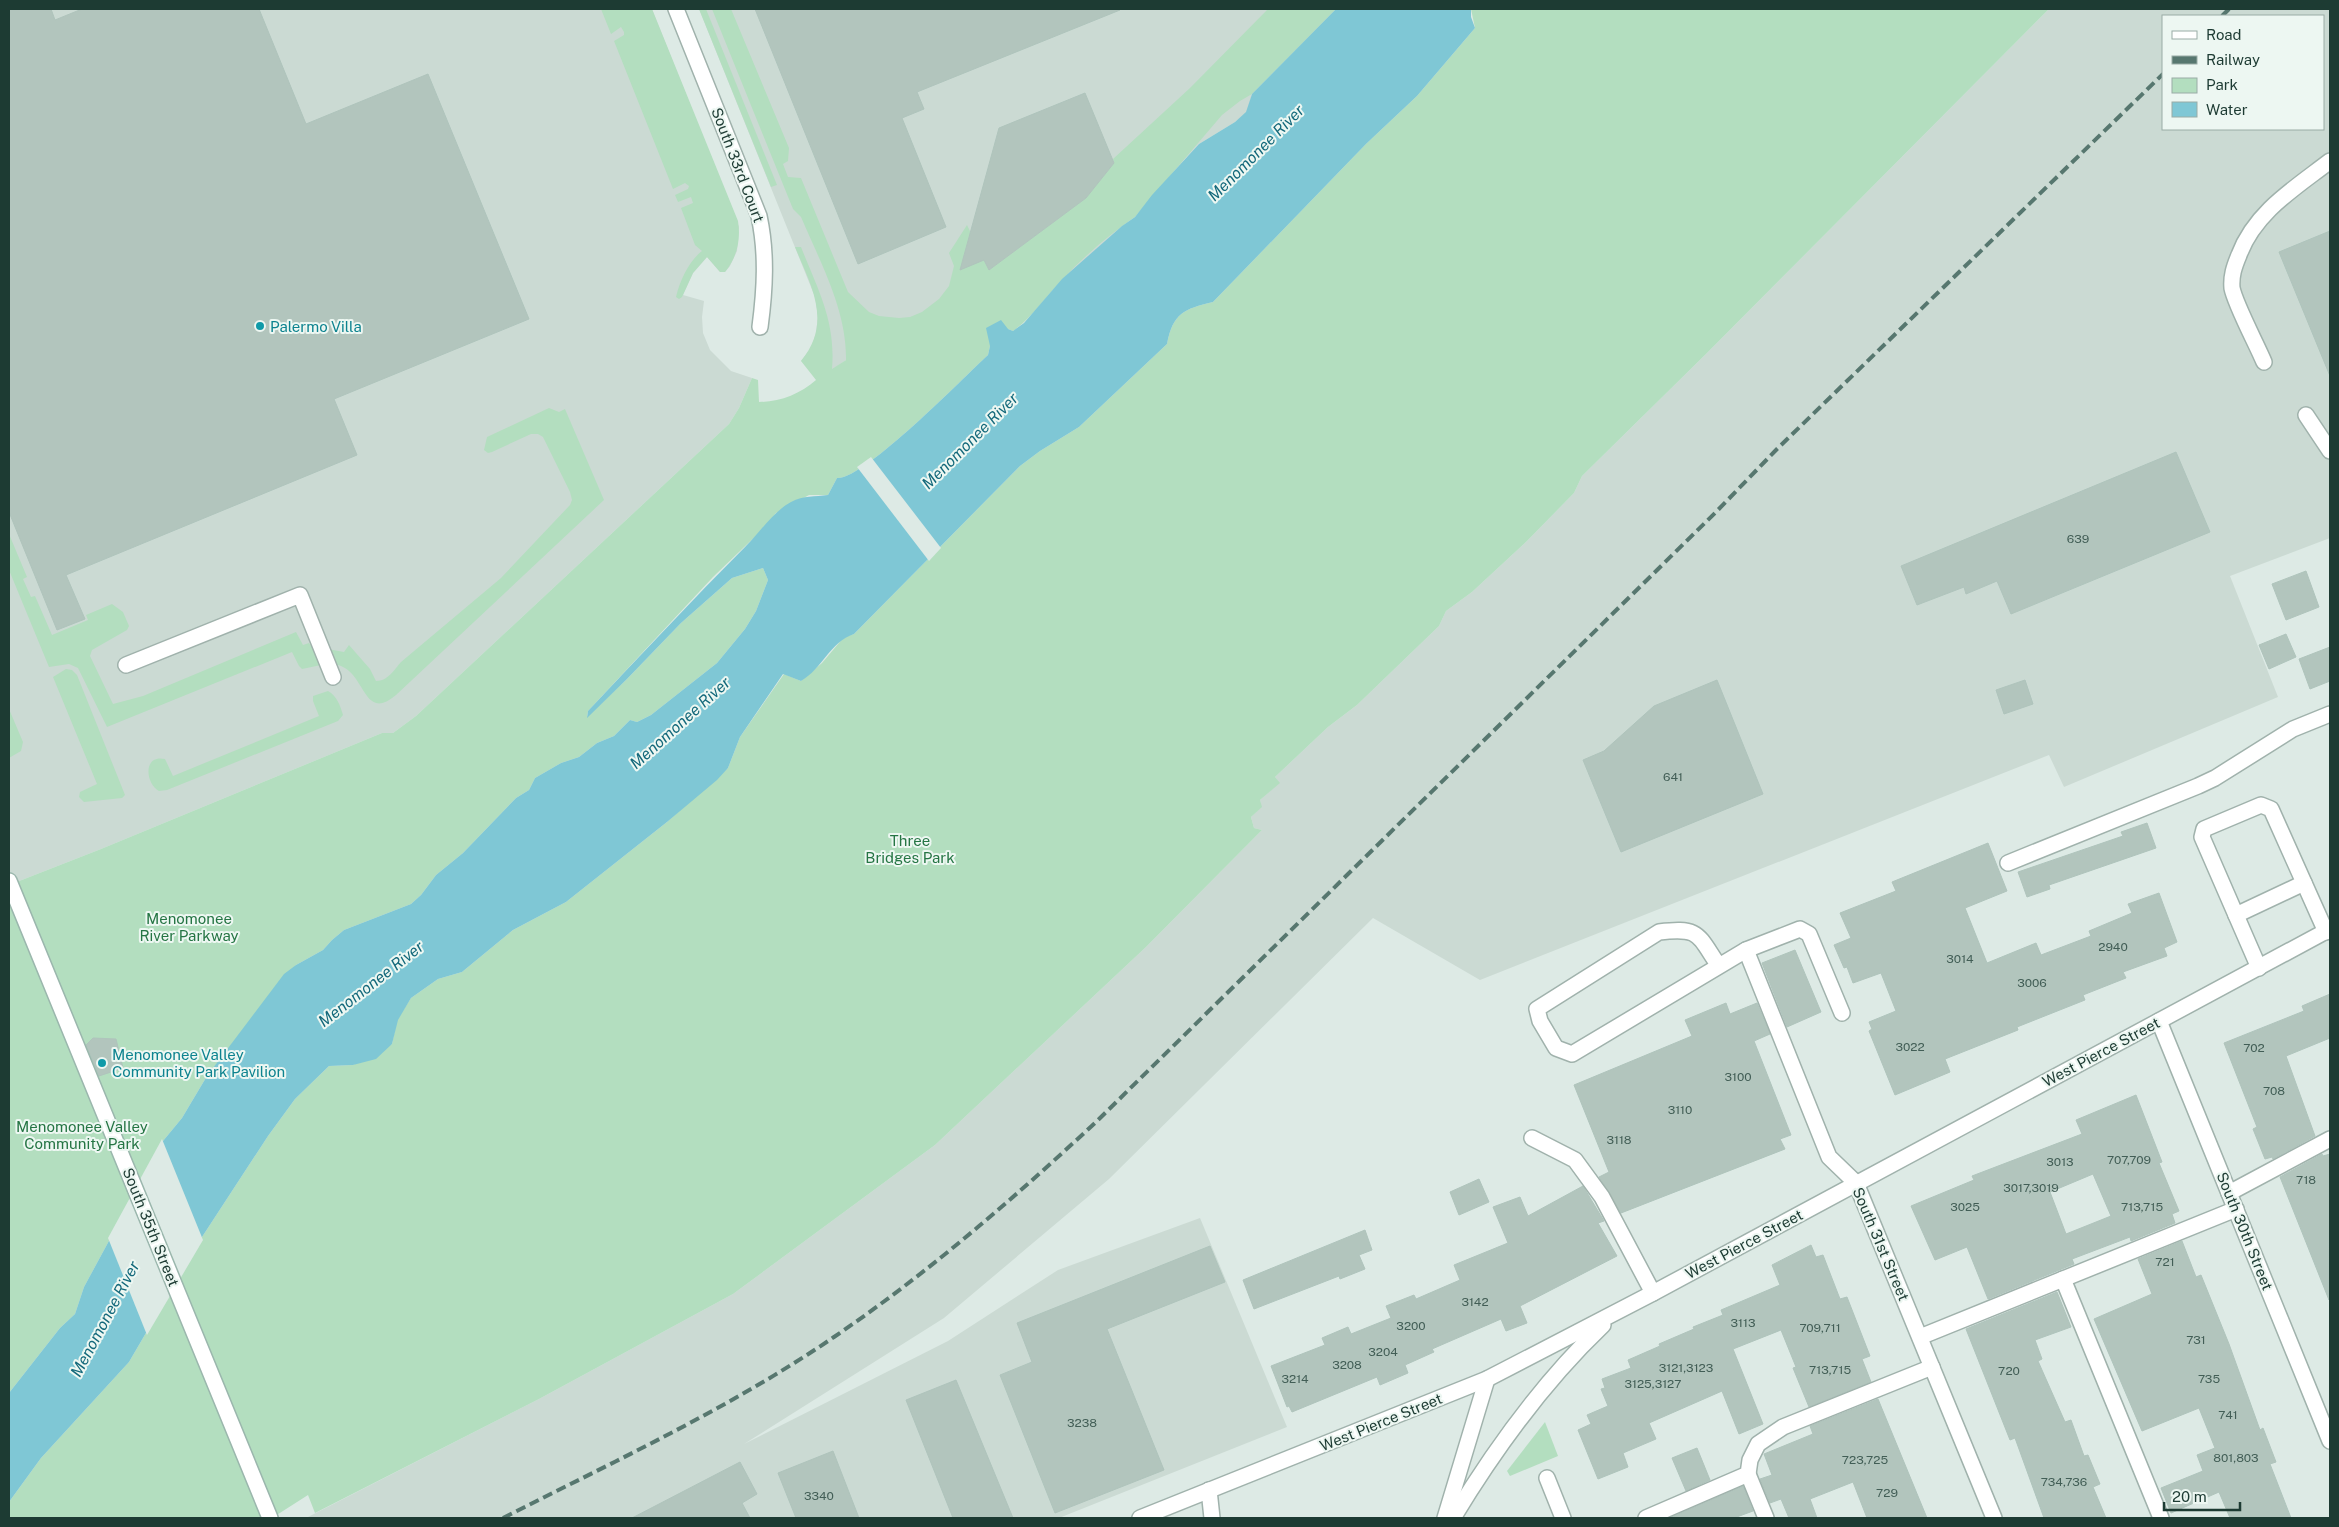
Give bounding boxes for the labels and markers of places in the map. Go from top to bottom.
place label: Palermo Villa [270,318,362,335]
marker: Palermo Villa [254,320,266,332]
place label: Menomonee Valley Community Park Pavilion [112,1046,285,1080]
marker: Menomonee Valley Community Park Pavilion [96,1057,108,1069]

